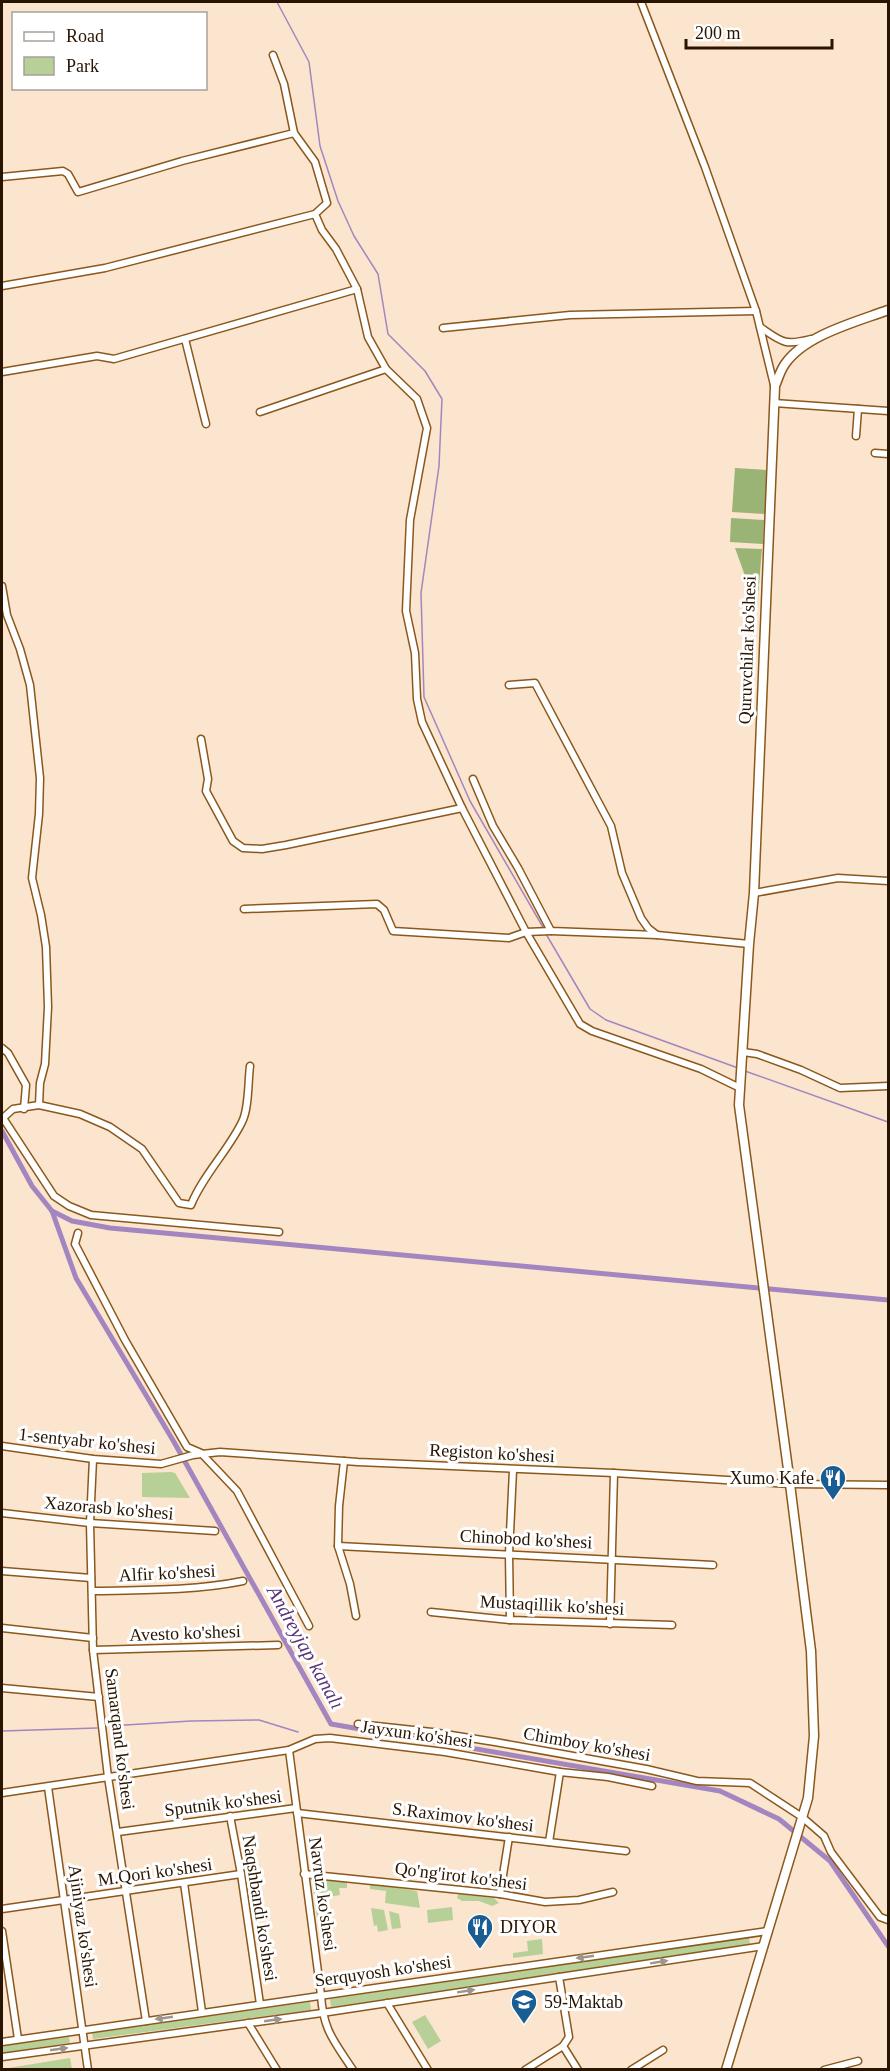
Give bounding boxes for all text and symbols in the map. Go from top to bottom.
legend [12,12,207,90]
scale bar [686,12,832,50]
text: 200 m [695,23,741,43]
text: Road [66,26,104,46]
text: Park [66,56,99,76]
street label: Quruvchilar ko'shesi [734,575,760,725]
street label: 1-sentyabr ko'shesi [17,1424,157,1458]
street label: Registon ko'shesi [429,1440,555,1466]
restaurant icon: Xumo Kafe [818,1463,848,1501]
place label: Xumo Kafe [730,1468,814,1488]
street label: Xazorasb ko'shesi [44,1492,174,1524]
street label: Chinobod ko'shesi [459,1526,593,1552]
street label: Alfir ko'shesi [118,1560,216,1586]
water label: Andreyjap kanalı [261,1580,349,1713]
street label: Mustaqillik ko'shesi [479,1591,625,1619]
street label: Avesto ko'shesi [129,1621,241,1645]
street label: Samarqand ko'shesi [101,1667,139,1811]
street label: Jayxun ko'shesi [360,1716,474,1752]
street label: Chimboy ko'shesi [522,1723,652,1765]
street label: Sputnik ko'shesi [163,1786,283,1820]
street label: S.Raximov ko'shesi [391,1798,535,1836]
street label: Naqshbandi ko'shesi [239,1833,281,1983]
street label: Navruz ko'shesi [305,1836,341,1952]
street label: M.Qori ko'shesi [97,1854,213,1890]
street label: Qo'ng'irot ko'shesi [394,1858,528,1894]
street label: Ajiniyaz ko'shesi [64,1863,102,1989]
restaurant icon: DIYOR [465,1912,495,1950]
place label: DIYOR [500,1917,557,1937]
street label: Serquyosh ko'shesi [313,1952,453,1990]
one-way arrow [576,1952,595,1961]
one-way arrow [650,1957,669,1966]
one-way arrow [457,1986,476,1995]
school or university icon: 59-Maktab [509,1987,539,2025]
place label: 59-Maktab [544,1992,623,2012]
one-way arrow [154,2014,173,2023]
one-way arrow [264,2015,283,2024]
one-way arrow [50,2044,69,2053]

